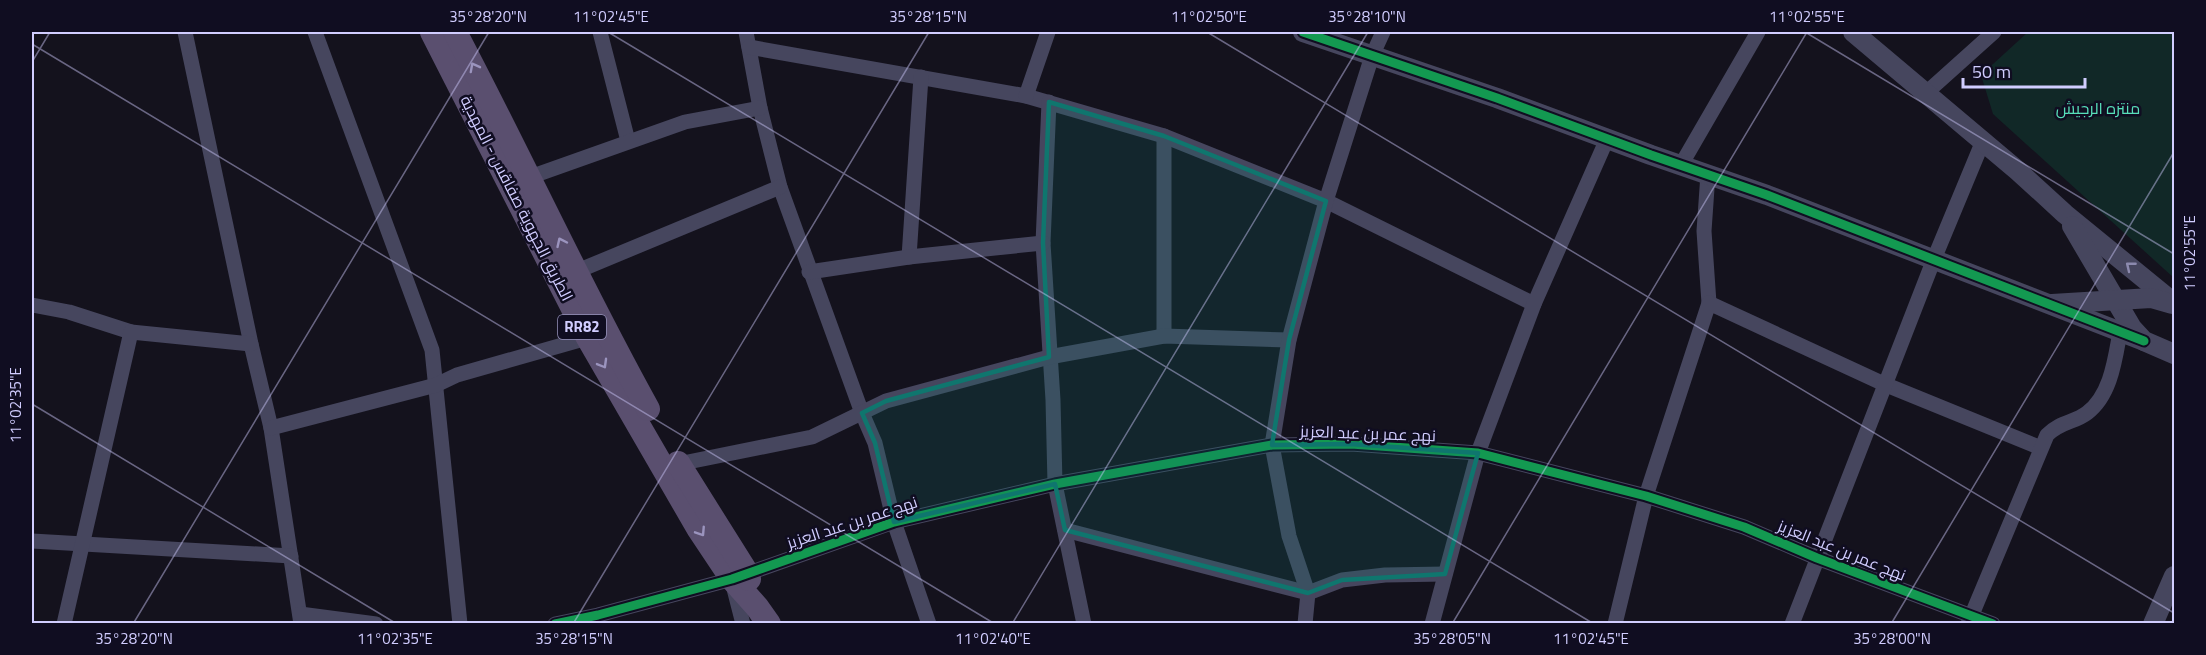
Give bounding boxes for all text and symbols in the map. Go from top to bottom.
text: 35°28'20"N [449,5,527,28]
text: 11°02'45"E [573,5,649,28]
text: 35°28'15"N [889,5,967,28]
text: 11°02'50"E [1171,5,1247,28]
text: 35°28'10"N [1328,5,1406,28]
text: 11°02'55"E [1769,5,1845,28]
scale bar [1963,51,2084,89]
text: 50 m [1972,58,2011,85]
one-way arrow [470,63,481,74]
street label: الطريق الجهوية صفاقس - المهدية [455,91,579,305]
park label: منتزه الرجيش [2056,96,2140,120]
text: 11°02'55"E [2178,215,2201,291]
one-way arrow [556,237,568,248]
one-way arrow [2126,262,2137,273]
road number: RR82 [558,315,606,339]
one-way arrow [596,358,607,368]
text: 11°02'35"E [4,367,27,443]
street label: نهج عمر بن عبد العزيز [1298,419,1437,447]
street label: نهج عمر بن عبد العزيز [783,490,921,555]
street label: نهج عمر بن عبد العزيز [1773,513,1910,587]
one-way arrow [693,526,704,537]
text: 35°28'20"N [95,627,173,650]
text: 11°02'35"E [357,627,433,650]
text: 35°28'15"N [535,627,613,650]
text: 11°02'40"E [955,627,1031,650]
text: 35°28'05"N [1413,627,1491,650]
text: 11°02'45"E [1553,627,1629,650]
text: 35°28'00"N [1853,627,1931,650]

